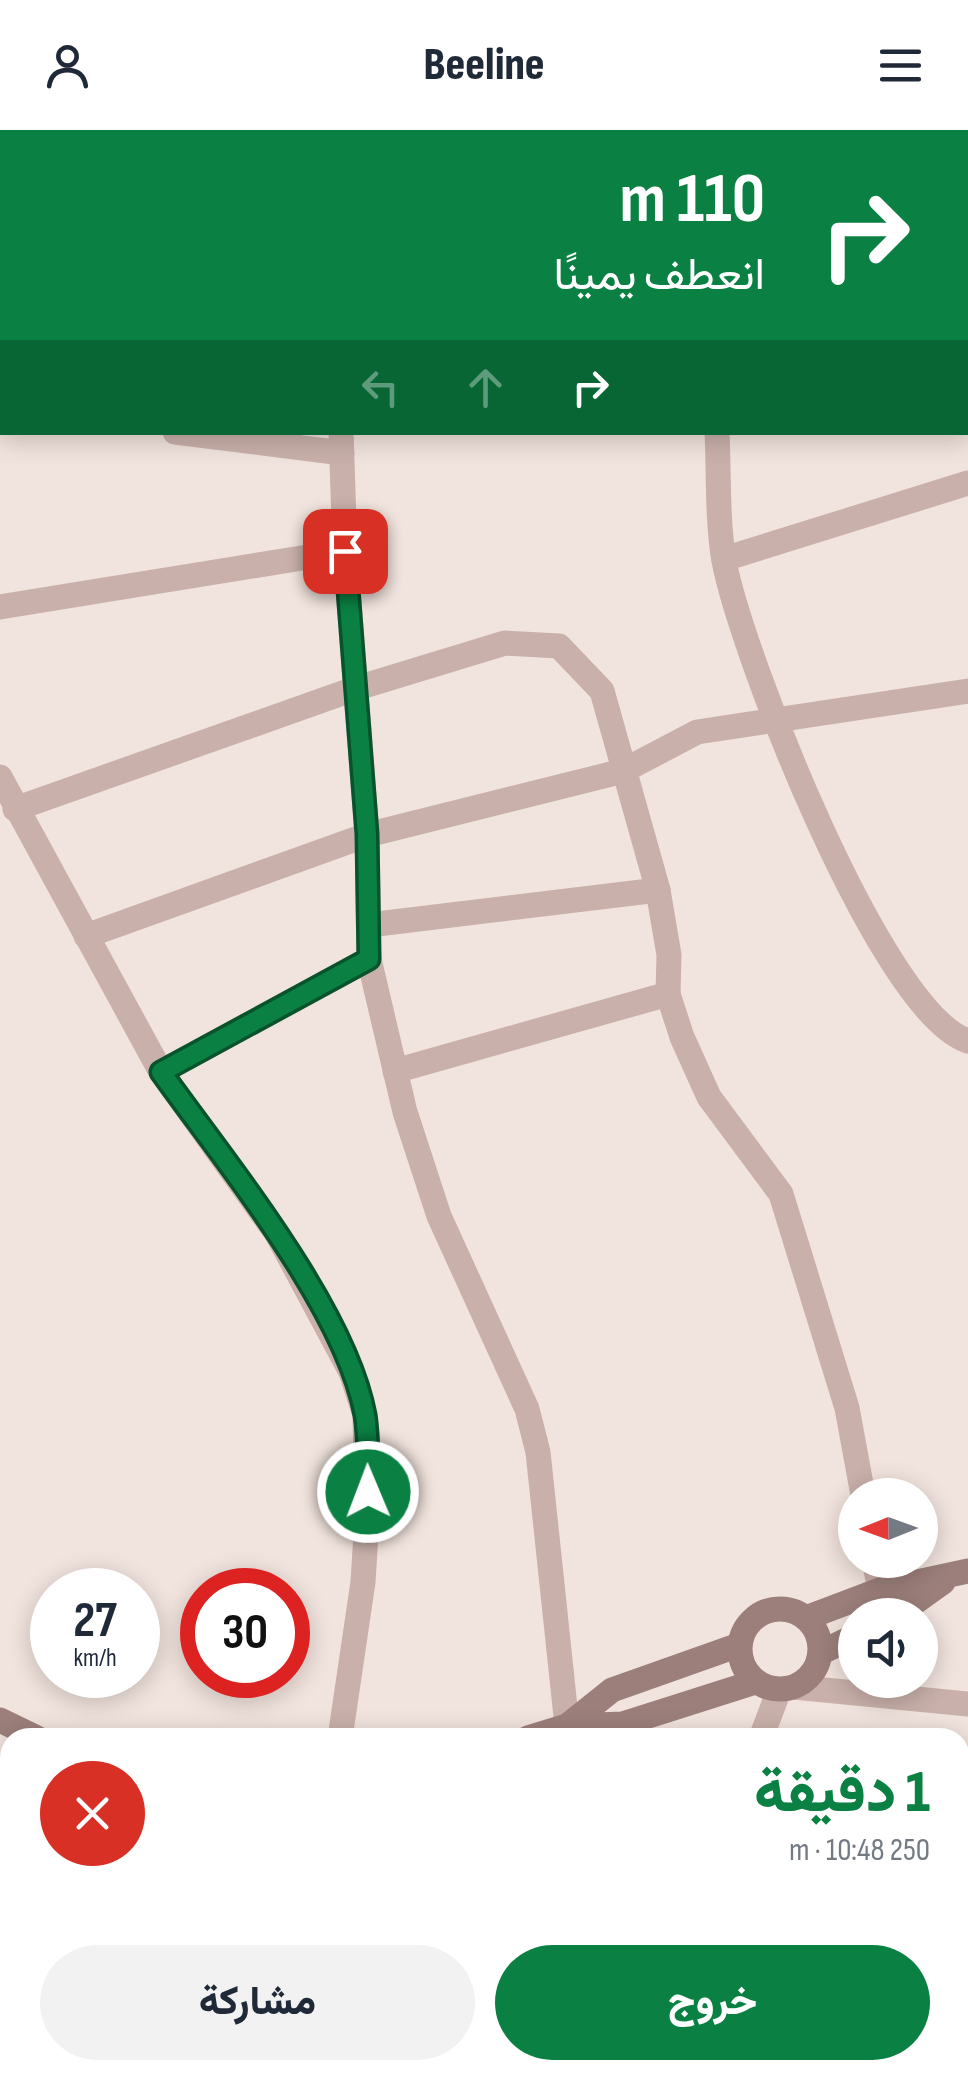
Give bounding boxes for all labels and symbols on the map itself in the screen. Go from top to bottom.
pin [303,509,388,594]
position arrow [316,1440,420,1544]
north arrow [838,1478,938,1578]
speed limit sign: 30 [180,1568,310,1698]

